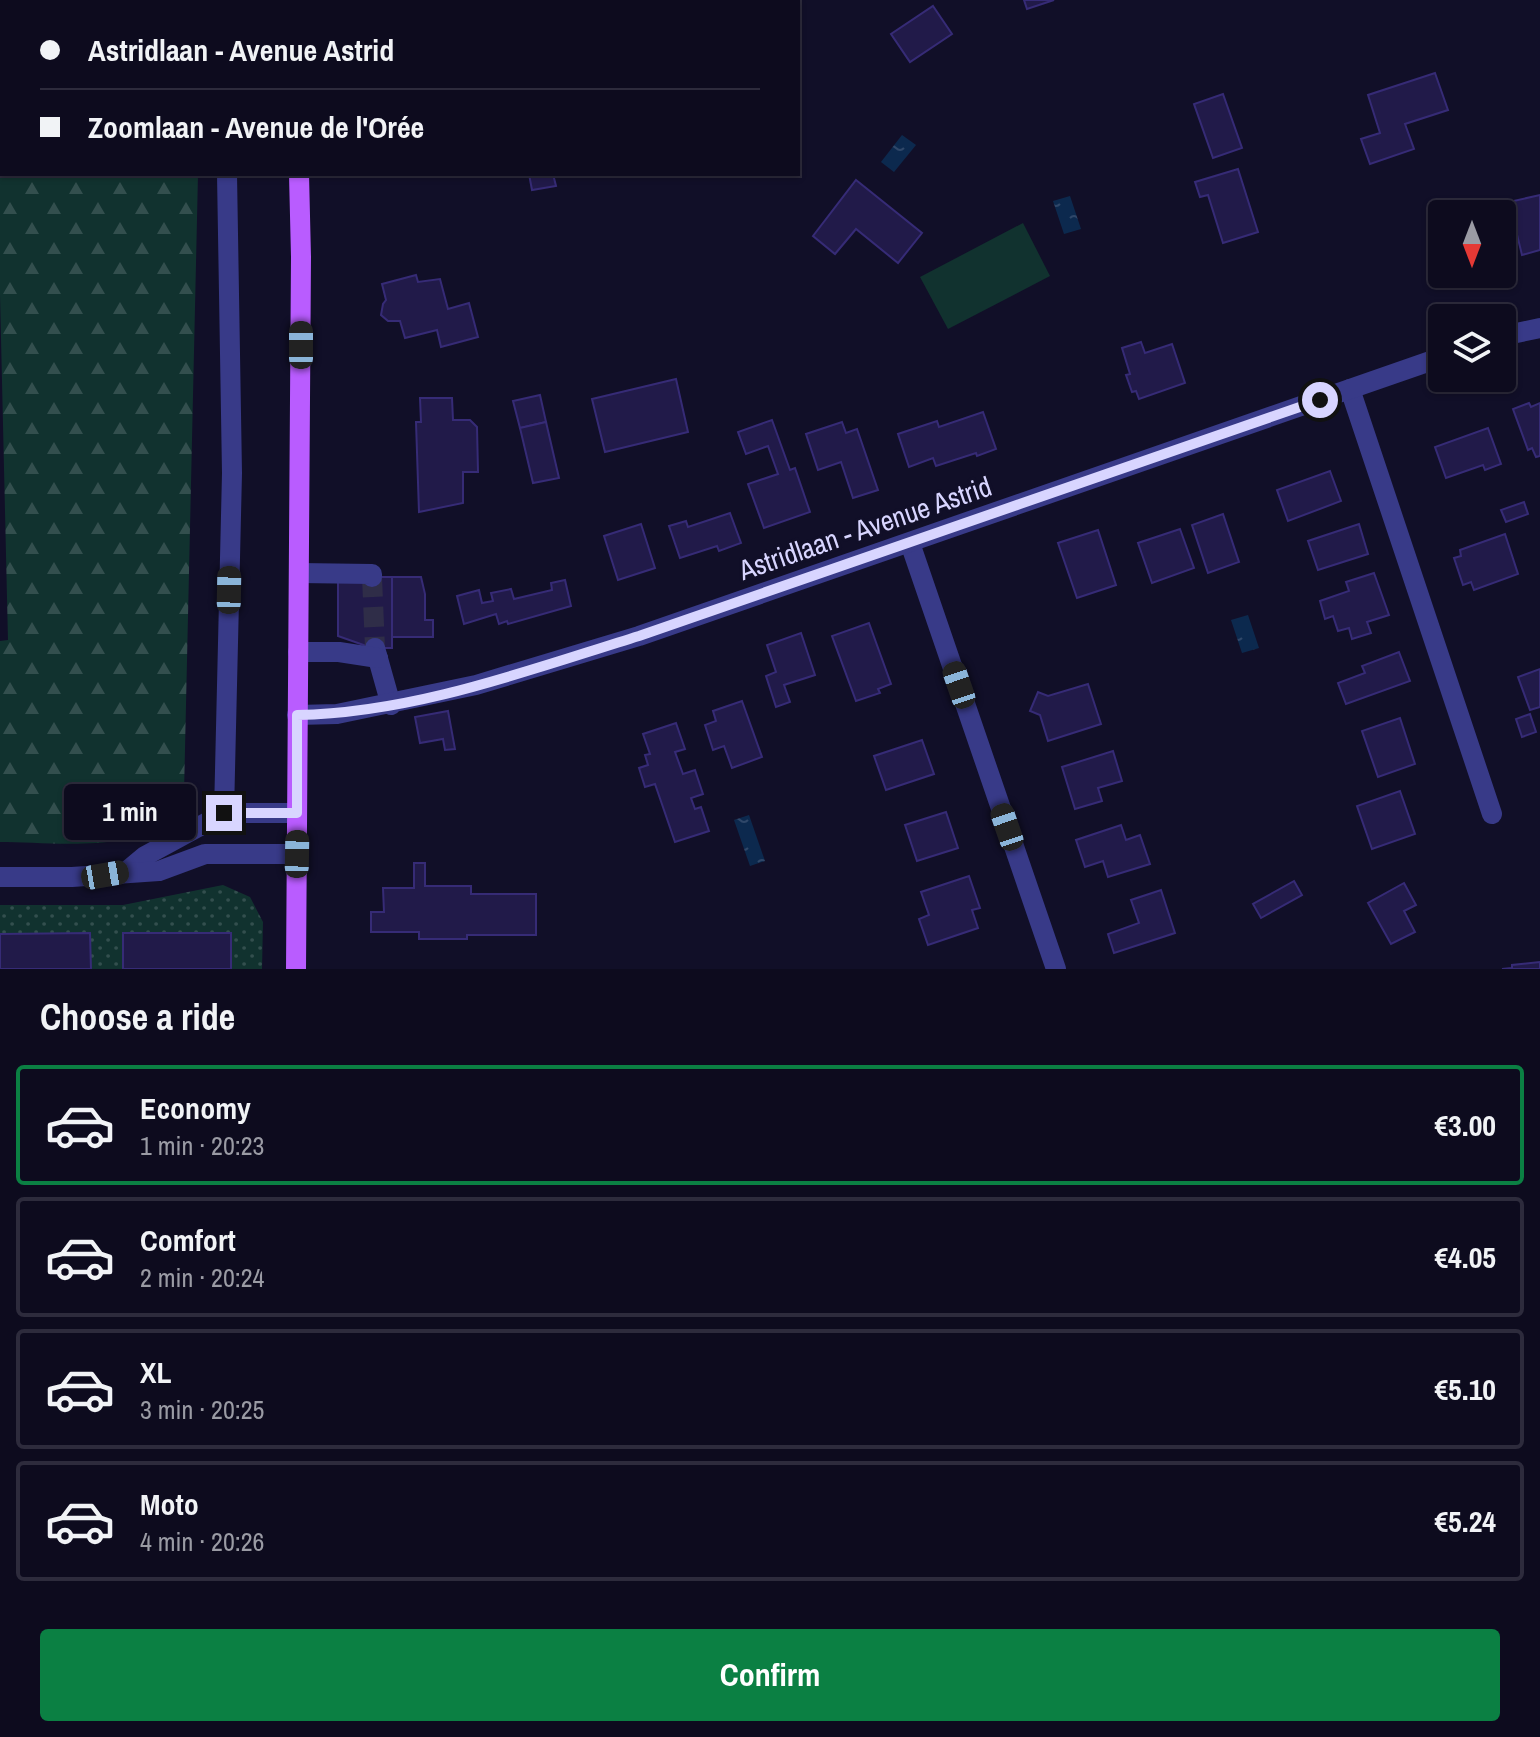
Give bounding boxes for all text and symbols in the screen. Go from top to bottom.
text: Astridlaan - Avenue Astrid [88,30,394,70]
text: Zoomlaan - Avenue de l'Orée [88,107,424,147]
north arrow [1428,200,1516,288]
map controls [1428,200,1516,392]
button: layers [1428,304,1516,392]
car [289,321,313,369]
route start [1302,382,1338,418]
street label: Astridlaan - Avenue Astrid [733,467,997,589]
car [217,566,241,614]
car [940,658,978,712]
callout: 1 min [64,785,196,841]
text: 1 min [102,794,158,829]
route end [206,795,242,831]
car [988,800,1026,854]
car [285,830,309,878]
car [79,859,131,891]
text: Choose a ride [40,993,235,1041]
text: Economy [140,1088,251,1128]
icon: car [44,1089,116,1161]
text: €3.00 [1434,1105,1496,1145]
text: 1 min · 20:23 [140,1128,264,1163]
text: Comfort [140,1220,236,1260]
icon: car [44,1221,116,1293]
text: €4.05 [1434,1237,1496,1277]
text: 2 min · 20:24 [140,1260,264,1295]
text: XL [140,1352,171,1392]
icon: car [44,1353,116,1425]
text: €5.10 [1434,1369,1496,1409]
text: 3 min · 20:25 [140,1392,264,1427]
text: Moto [140,1484,199,1524]
icon: car [44,1485,116,1557]
text: €5.24 [1434,1501,1496,1541]
text: 4 min · 20:26 [140,1524,264,1559]
button: Confirm [40,1629,1500,1721]

